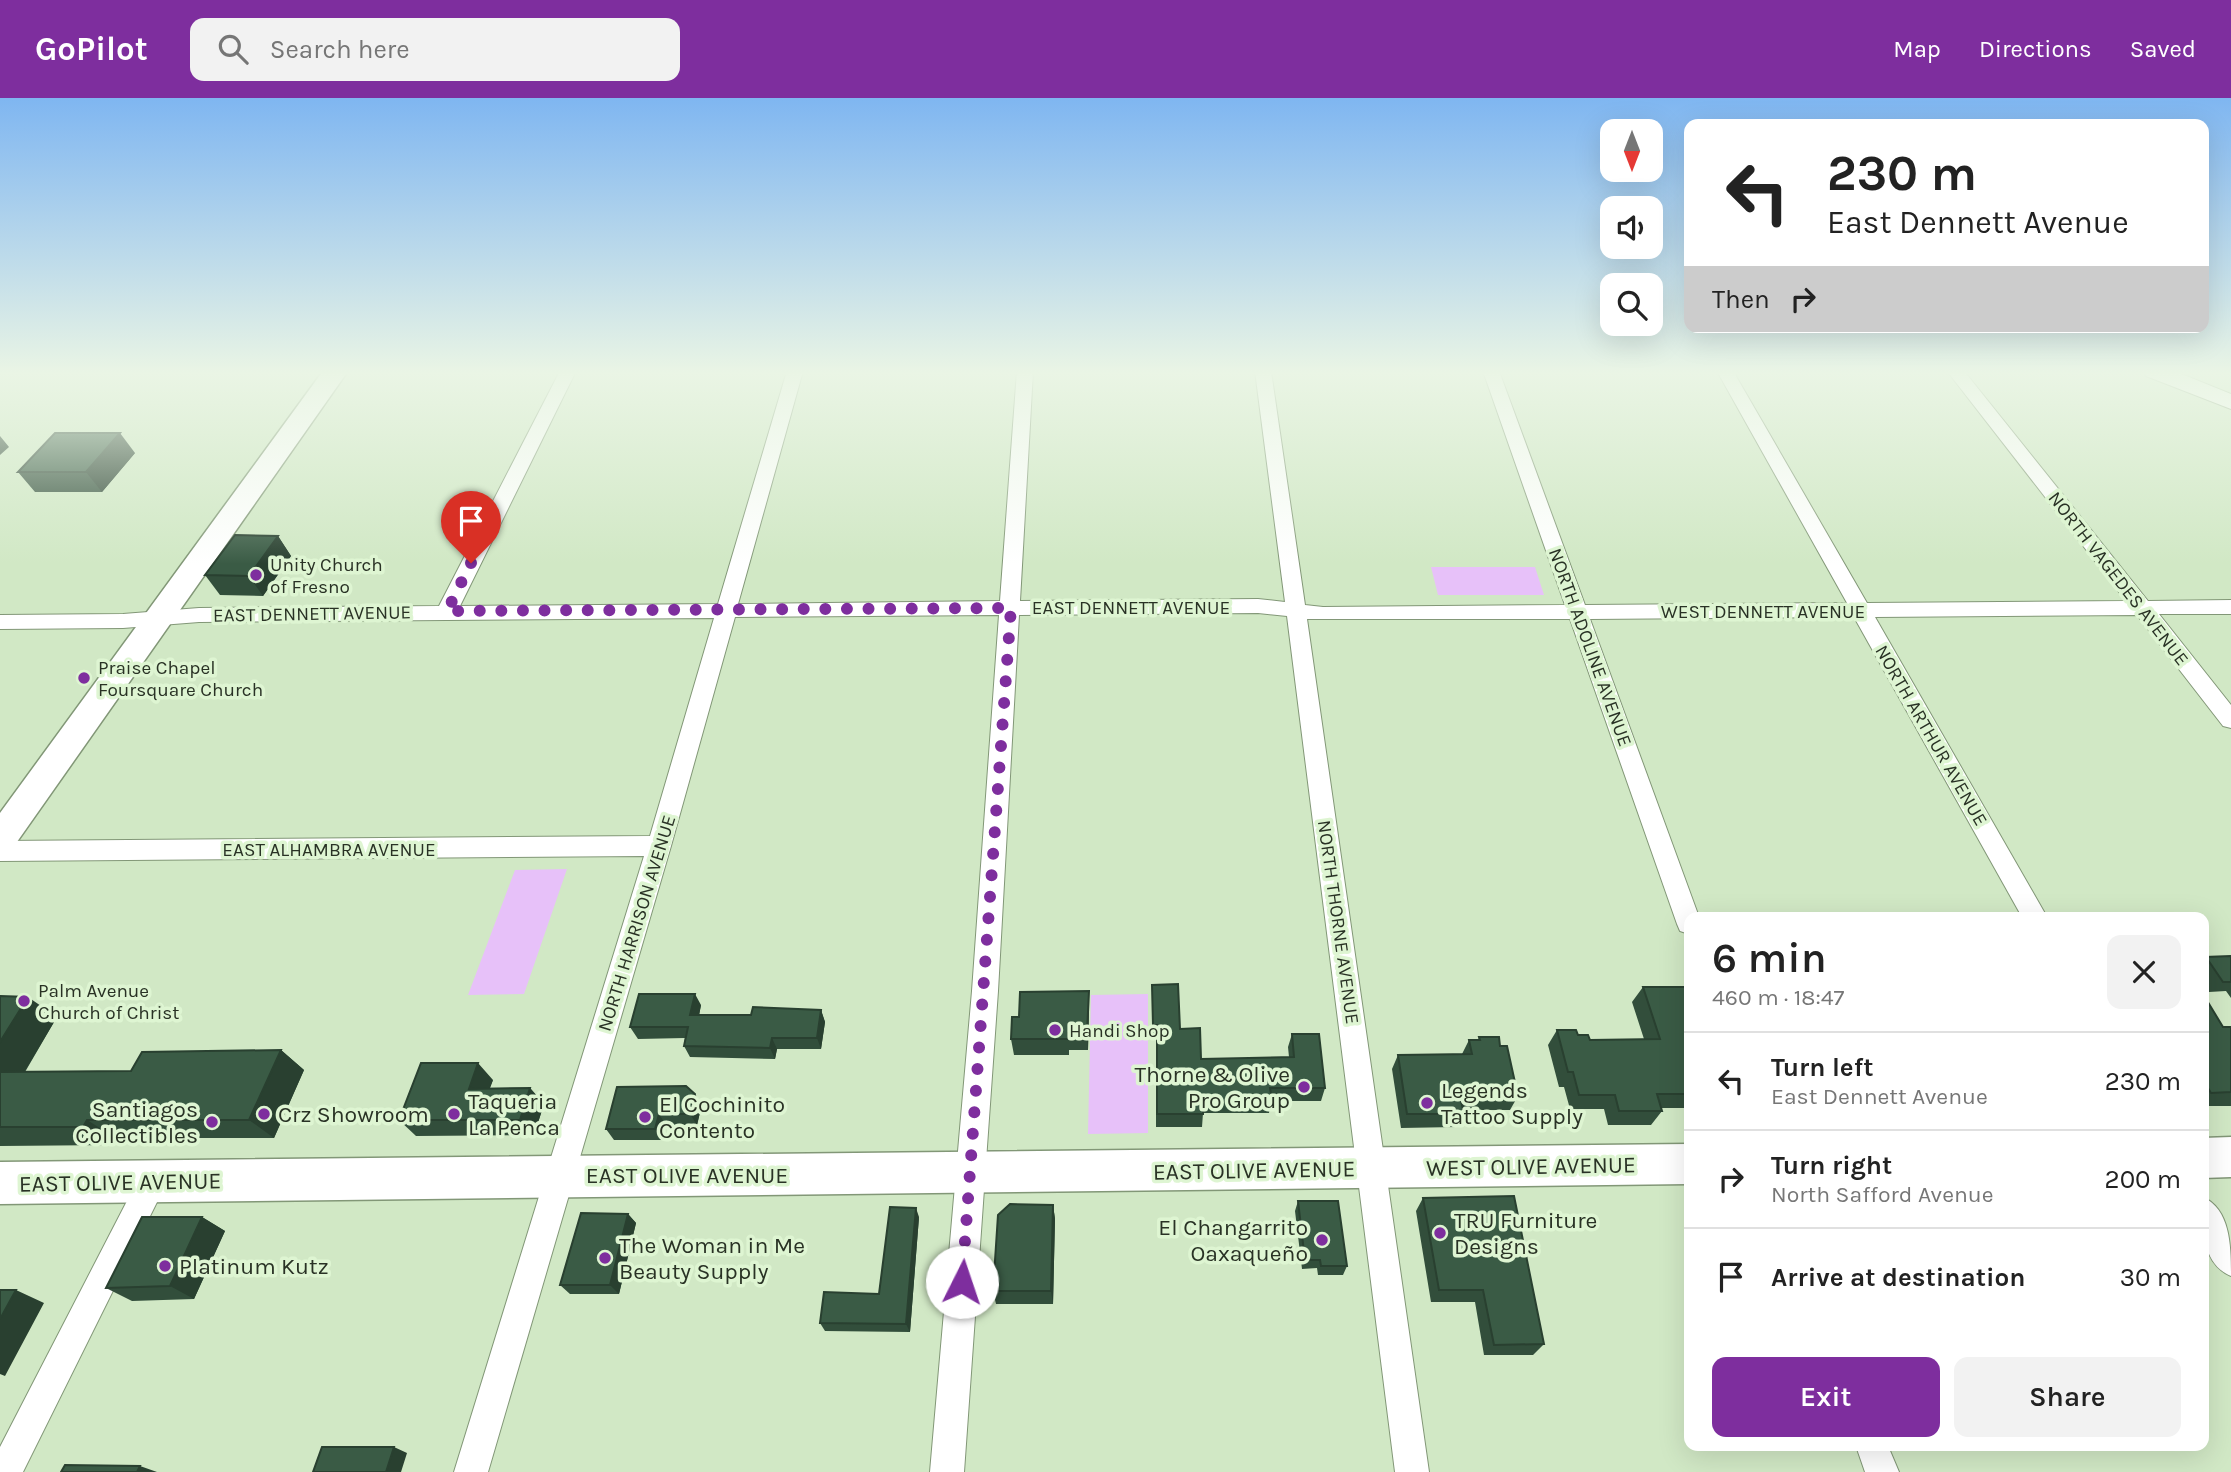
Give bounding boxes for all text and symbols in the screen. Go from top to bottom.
search box [190,18,680,81]
text: GoPilot [35,30,148,68]
icon: search [214,30,252,68]
text: Search here [270,34,410,65]
text: Map [1893,35,1941,63]
text: Directions [1979,35,2092,63]
text: Saved [2130,35,2196,63]
north arrow [1600,119,1662,182]
map controls [1600,119,1663,336]
text: 230 m [1827,145,1977,202]
icon: left [1712,147,1803,238]
button: sound [1600,196,1663,259]
text: East Dennett Avenue [1827,204,2129,241]
button: search [1600,273,1663,336]
icon: right [1784,280,1822,318]
text: Then [1712,284,1770,315]
street label: NORTH VAGEDES AVENUE [2043,487,2193,670]
pin [441,491,501,563]
icon: arrive [452,502,490,540]
street label: NORTH ADOLINE AVENUE [1544,545,1636,750]
place label: Unity Church of Fresno [270,554,383,598]
marker: Unity Church of Fresno [248,567,264,583]
street label: EAST DENNETT AVENUE [1032,597,1230,619]
street label: EAST DENNETT AVENUE [213,601,411,627]
street label: WEST DENNETT AVENUE [1661,601,1865,623]
street label: NORTH ARTHUR AVENUE [1870,641,1992,830]
place label: Praise Chapel Foursquare Church [98,657,263,701]
marker: Praise Chapel Foursquare Church [76,670,92,686]
street label: NORTH HARRISON AVENUE [594,813,680,1034]
street label: NORTH THORNE AVENUE [1313,819,1363,1026]
street label: EAST ALHAMBRA AVENUE [222,839,436,861]
text: 6 min [1712,933,1827,983]
button: close [2107,935,2181,1009]
place label: Palm Avenue Church of Christ [38,980,179,1024]
text: 460 m · 18:47 [1712,984,1844,1011]
marker: Palm Avenue Church of Christ [16,993,32,1009]
place label: Handi Shop [1069,1020,1170,1042]
marker: Handi Shop [1047,1022,1063,1038]
text: Turn left [1771,1052,1873,1083]
place label: Thorne & Olive Pro Group [1135,1061,1290,1114]
icon: left [1712,1062,1750,1100]
text: 230 m [2105,1066,2181,1097]
place label: Legends Tattoo Supply [1441,1077,1583,1130]
marker: Thorne & Olive Pro Group [1296,1079,1312,1095]
text: East Dennett Avenue [1771,1083,1988,1110]
place label: Taqueria La Penca [468,1088,560,1141]
place label: El Cochinito Contento [659,1091,785,1144]
marker: Legends Tattoo Supply [1419,1095,1435,1111]
place label: Santiagos Collectibles [75,1096,198,1149]
place label: Crz Showroom [278,1101,429,1128]
marker: Crz Showroom [256,1106,272,1122]
marker: Taqueria La Penca [446,1106,462,1122]
marker: El Cochinito Contento [637,1109,653,1125]
marker: Santiagos Collectibles [204,1114,220,1130]
text: Turn right [1771,1150,1892,1181]
street label: WEST OLIVE AVENUE [1426,1151,1636,1182]
street label: EAST OLIVE AVENUE [1153,1155,1355,1186]
icon: right [1712,1160,1750,1198]
street label: EAST OLIVE AVENUE [586,1162,788,1189]
text: 200 m [2105,1164,2181,1195]
street label: EAST OLIVE AVENUE [19,1167,221,1198]
text: North Safford Avenue [1771,1181,1994,1208]
place label: TRU Furniture Designs [1454,1207,1597,1260]
place label: El Changarrito Oaxaqueño [1158,1214,1308,1267]
marker: TRU Furniture Designs [1432,1225,1448,1241]
place label: The Woman in Me Beauty Supply [619,1232,805,1285]
marker: El Changarrito Oaxaqueño [1314,1232,1330,1248]
position arrow [925,1245,999,1319]
marker: The Woman in Me Beauty Supply [597,1250,613,1266]
place label: Platinum Kutz [179,1253,329,1280]
marker: Platinum Kutz [157,1258,173,1274]
icon: arrive [1712,1258,1750,1296]
text: Arrive at destination [1771,1262,2025,1293]
text: 30 m [2120,1262,2181,1293]
button: Exit [1712,1357,1940,1437]
button: Share [1954,1357,2181,1437]

